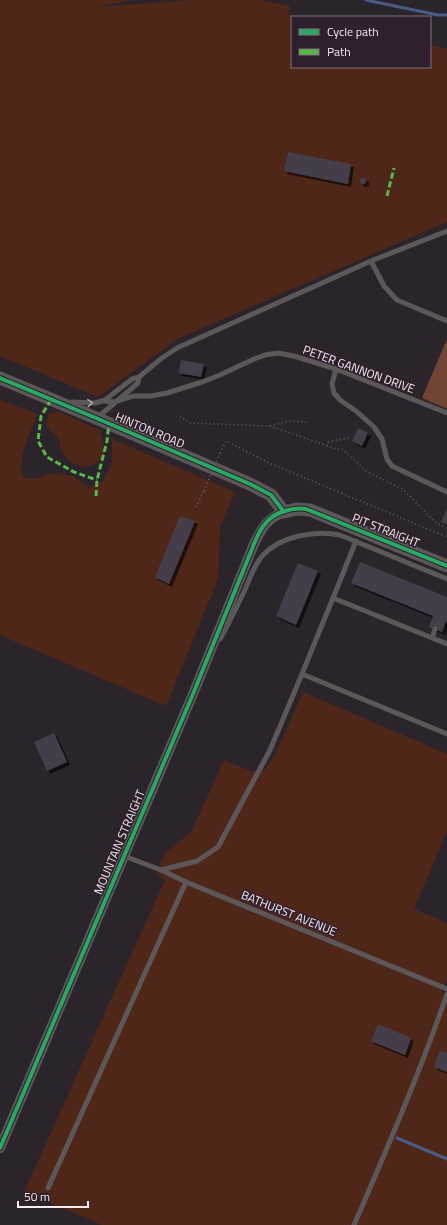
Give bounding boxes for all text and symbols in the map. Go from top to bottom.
legend [291,16,431,68]
text: Cycle path [327,22,379,41]
text: Path [327,42,351,61]
street label: PETER GANNON DRIVE [300,340,418,398]
one-way arrow [87,399,93,407]
street label: HINTON ROAD [112,407,188,453]
street label: PIT STRAIGHT [349,508,423,552]
street label: MOUNTAIN STRAIGHT [88,786,150,897]
street label: BATHURST AVENUE [238,885,340,941]
scale bar [18,1183,88,1209]
text: 50 m [24,1187,50,1206]

